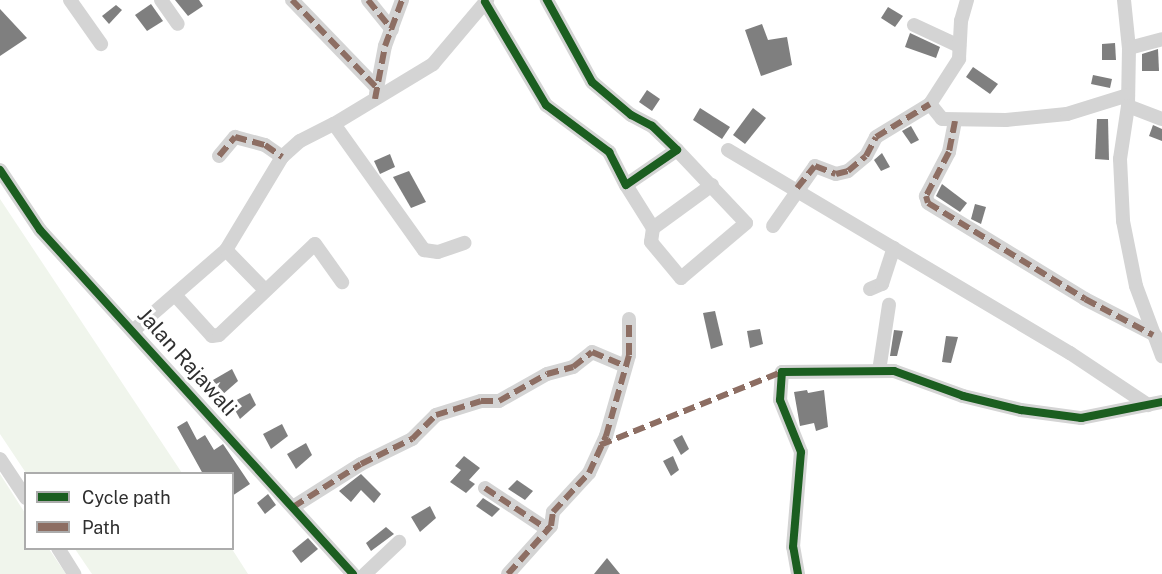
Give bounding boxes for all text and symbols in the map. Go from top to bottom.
street label: Jalan Rajawali [132,303,242,421]
legend [24,472,234,550]
text: Cycle path [82,487,171,508]
text: Path [82,517,120,538]

